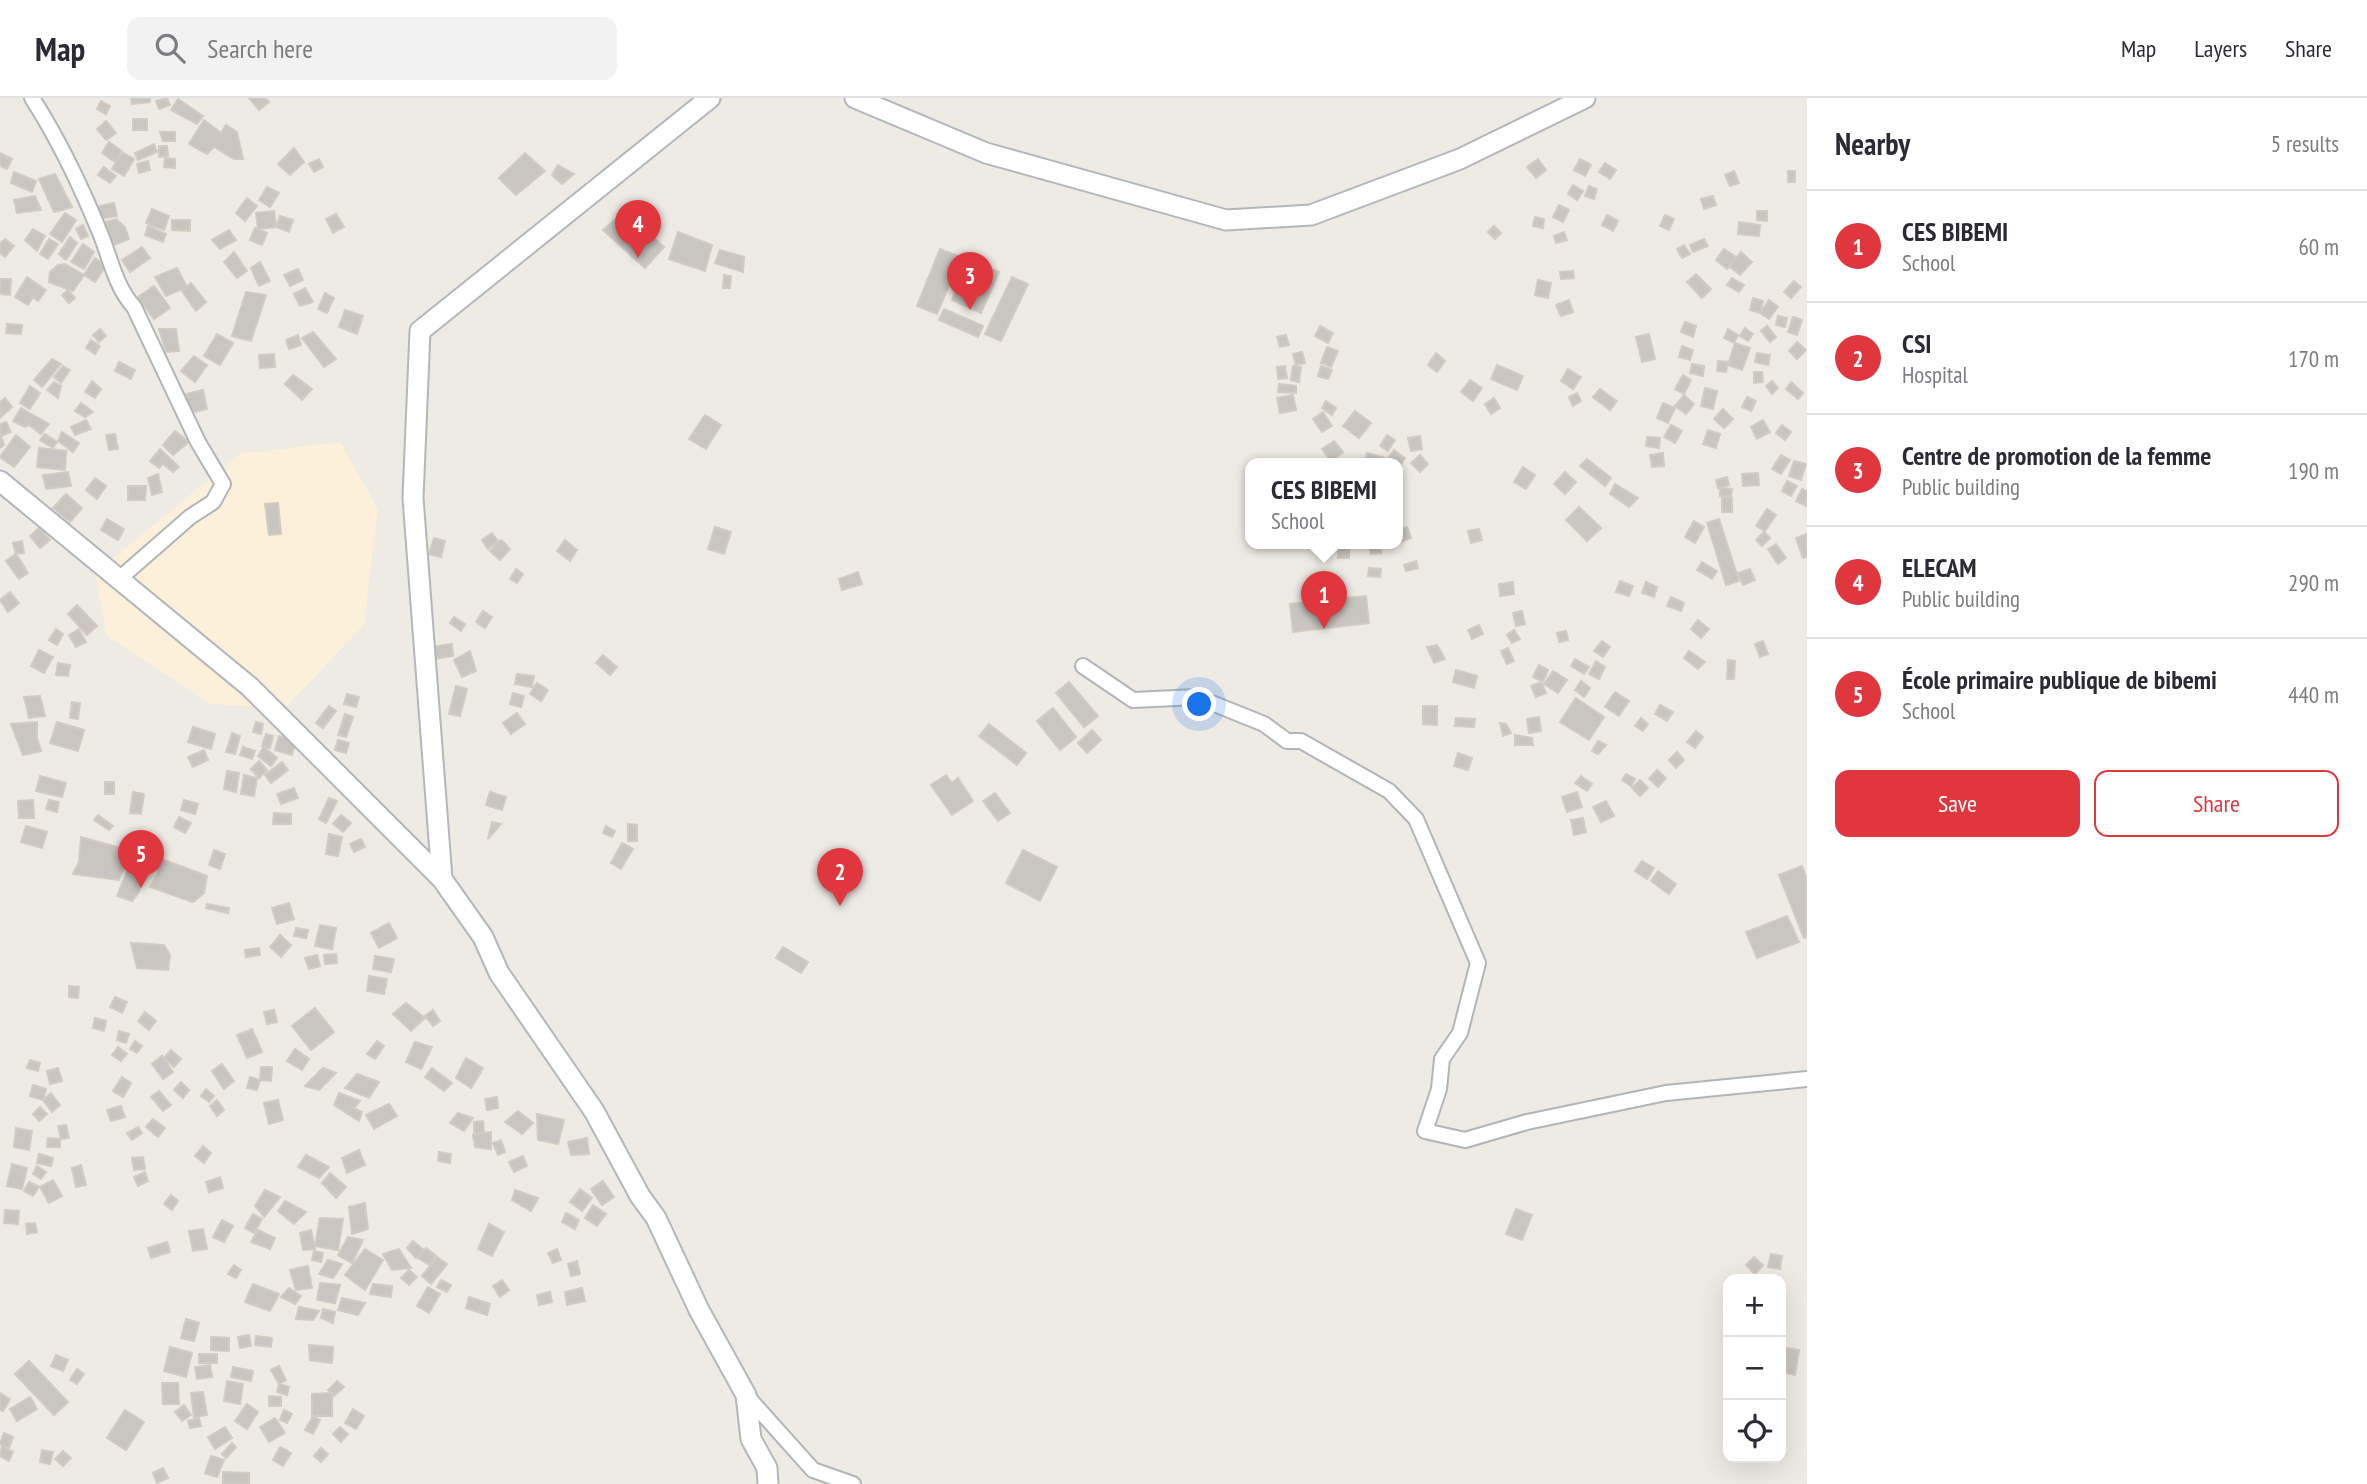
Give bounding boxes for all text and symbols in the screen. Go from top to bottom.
search box [127,17,617,80]
text: Map [35,27,85,70]
icon: search [151,29,189,67]
text: Search here [207,32,313,65]
text: Map [2121,33,2156,64]
text: Layers [2194,33,2247,64]
text: Share [2285,33,2332,64]
text: Nearby [1835,124,1910,163]
text: 5 results [2271,129,2339,158]
pin: 4 [615,200,661,258]
text: CES BIBEMI [1902,215,2008,248]
text: 1 [1853,232,1864,261]
text: 60 m [2298,232,2339,261]
text: School [1902,248,1955,277]
pin: 3 [947,252,993,310]
text: CSI [1902,327,1931,360]
text: 2 [1853,344,1864,373]
text: 170 m [2288,344,2339,373]
text: Hospital [1902,360,1968,389]
text: Centre de promotion de la femme [1902,439,2211,472]
text: 3 [1853,456,1864,485]
text: 190 m [2288,456,2339,485]
popup [1245,458,1403,549]
text: Public building [1902,472,2020,501]
text: CES BIBEMI [1271,473,1377,506]
text: School [1271,506,1324,535]
text: ELECAM [1902,551,1977,584]
text: 4 [1853,568,1864,597]
text: 290 m [2288,568,2339,597]
pin: 1 [1301,571,1347,629]
text: Public building [1902,584,2020,613]
text: École primaire publique de bibemi [1902,663,2217,696]
text: 5 [1853,680,1864,709]
text: 440 m [2288,680,2339,709]
your location [1182,687,1216,721]
text: School [1902,696,1955,725]
button: Save [1835,770,2080,837]
button: Share [2094,770,2339,837]
pin: 5 [118,830,164,888]
pin: 2 [817,848,863,906]
map controls [1723,1274,1786,1463]
button: + [1723,1274,1786,1337]
button: − [1723,1337,1786,1400]
button: locate [1723,1400,1786,1463]

